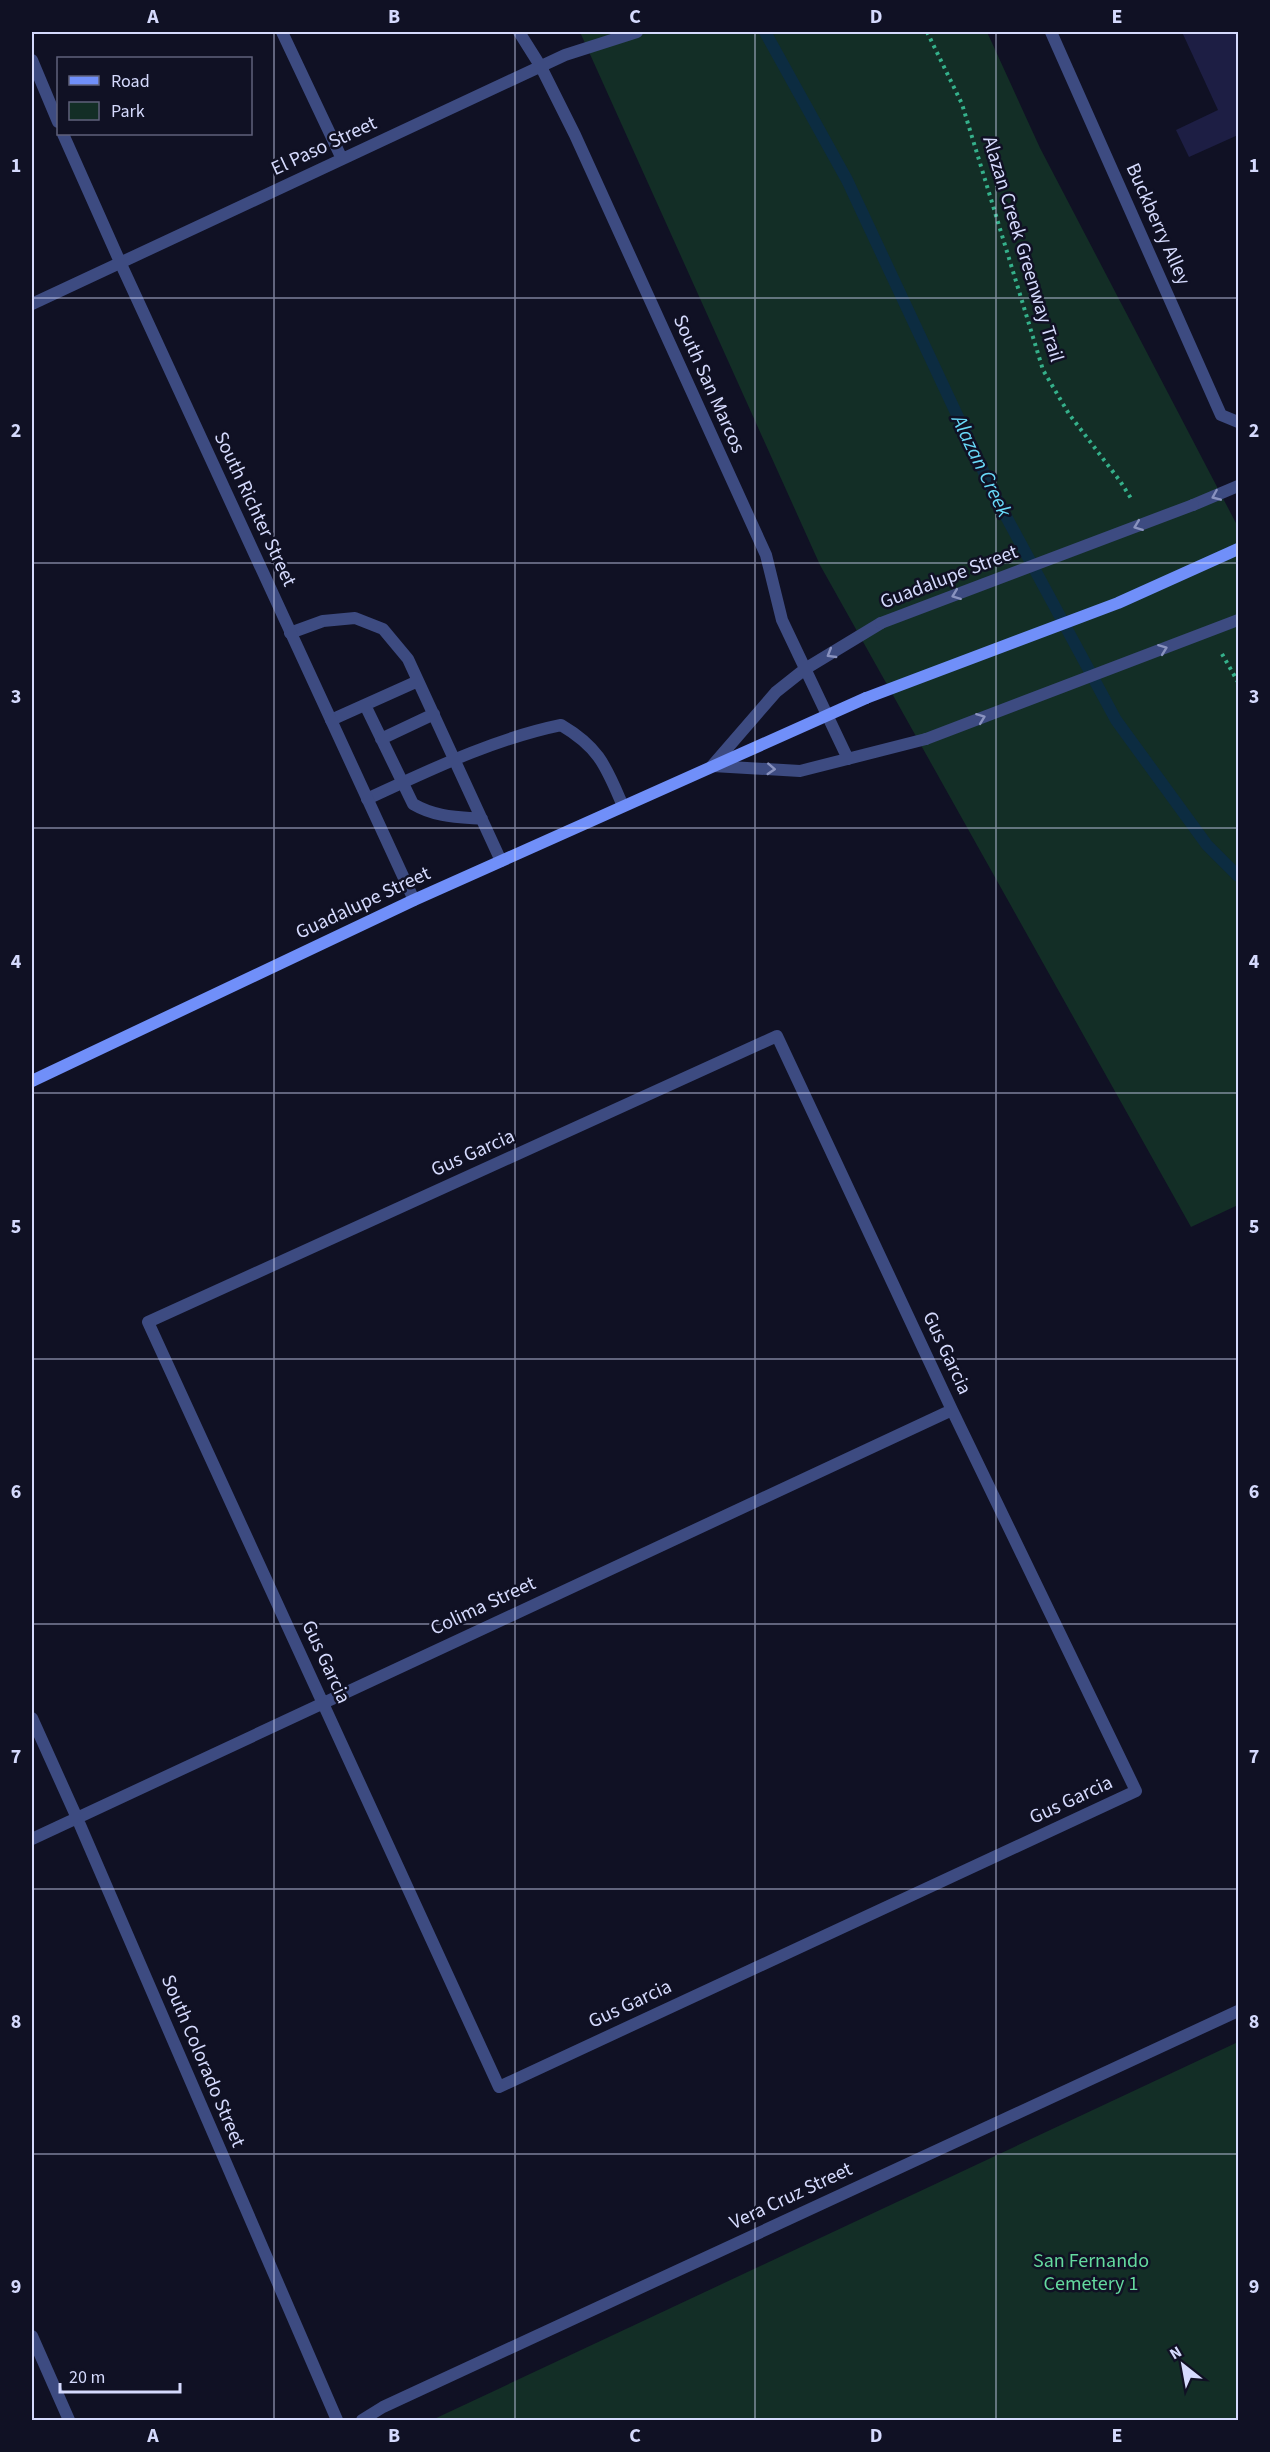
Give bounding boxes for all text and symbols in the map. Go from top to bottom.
text: A [146,3,159,31]
text: B [388,3,400,31]
text: C [629,3,641,31]
text: D [870,3,882,31]
text: E [1112,3,1122,31]
legend [57,57,252,135]
text: Road [111,69,150,94]
text: Park [111,99,145,124]
street label: El Paso Street [267,109,382,183]
street label: Alazan Creek Greenway Trail [975,133,1071,365]
text: 1 [11,152,21,180]
text: 1 [1249,152,1259,180]
street label: Buckberry Alley [1119,159,1198,290]
street label: South San Marcos [666,310,752,458]
water label: Alazan Creek [943,408,1020,523]
text: 2 [11,417,21,445]
text: 2 [1249,417,1259,445]
street label: South Richter Street [207,427,303,591]
one-way arrow [1211,489,1222,501]
one-way arrow [1134,519,1145,531]
street label: Guadalupe Street [876,538,1022,616]
one-way arrow [951,588,962,600]
one-way arrow [1157,644,1168,656]
one-way arrow [827,646,837,658]
text: 3 [11,683,21,711]
text: 3 [1249,683,1259,711]
one-way arrow [975,713,986,726]
one-way arrow [766,762,775,775]
street label: Guadalupe Street [291,859,435,946]
text: 4 [11,948,22,976]
text: 4 [1249,948,1260,976]
street label: Gus Garcia [427,1122,519,1184]
text: 5 [11,1213,21,1241]
text: 5 [1249,1213,1259,1241]
street label: Gus Garcia [916,1307,978,1399]
text: 6 [11,1478,21,1506]
text: 6 [1249,1478,1259,1506]
street label: Colima Street [426,1569,540,1643]
street label: Gus Garcia [295,1616,357,1708]
text: 7 [11,1743,21,1771]
text: 7 [1249,1743,1259,1771]
street label: Gus Garcia [1025,1769,1117,1831]
street label: South Colorado Street [154,1970,252,2152]
street label: Gus Garcia [584,1973,676,2035]
text: 8 [11,2008,21,2036]
text: 8 [1249,2008,1259,2036]
street label: Vera Cruz Street [725,2155,857,2237]
park label: San Fernando Cemetery 1 [1033,2247,1149,2298]
text: 9 [11,2273,21,2301]
text: 9 [1249,2273,1259,2301]
north arrow [1153,2335,1213,2395]
text: N [1166,2341,1186,2365]
scale bar [60,2356,180,2394]
text: 20 m [69,2365,105,2390]
text: A [146,2422,159,2450]
text: B [388,2422,400,2450]
text: C [629,2422,641,2450]
text: D [870,2422,882,2450]
text: E [1112,2422,1122,2450]

